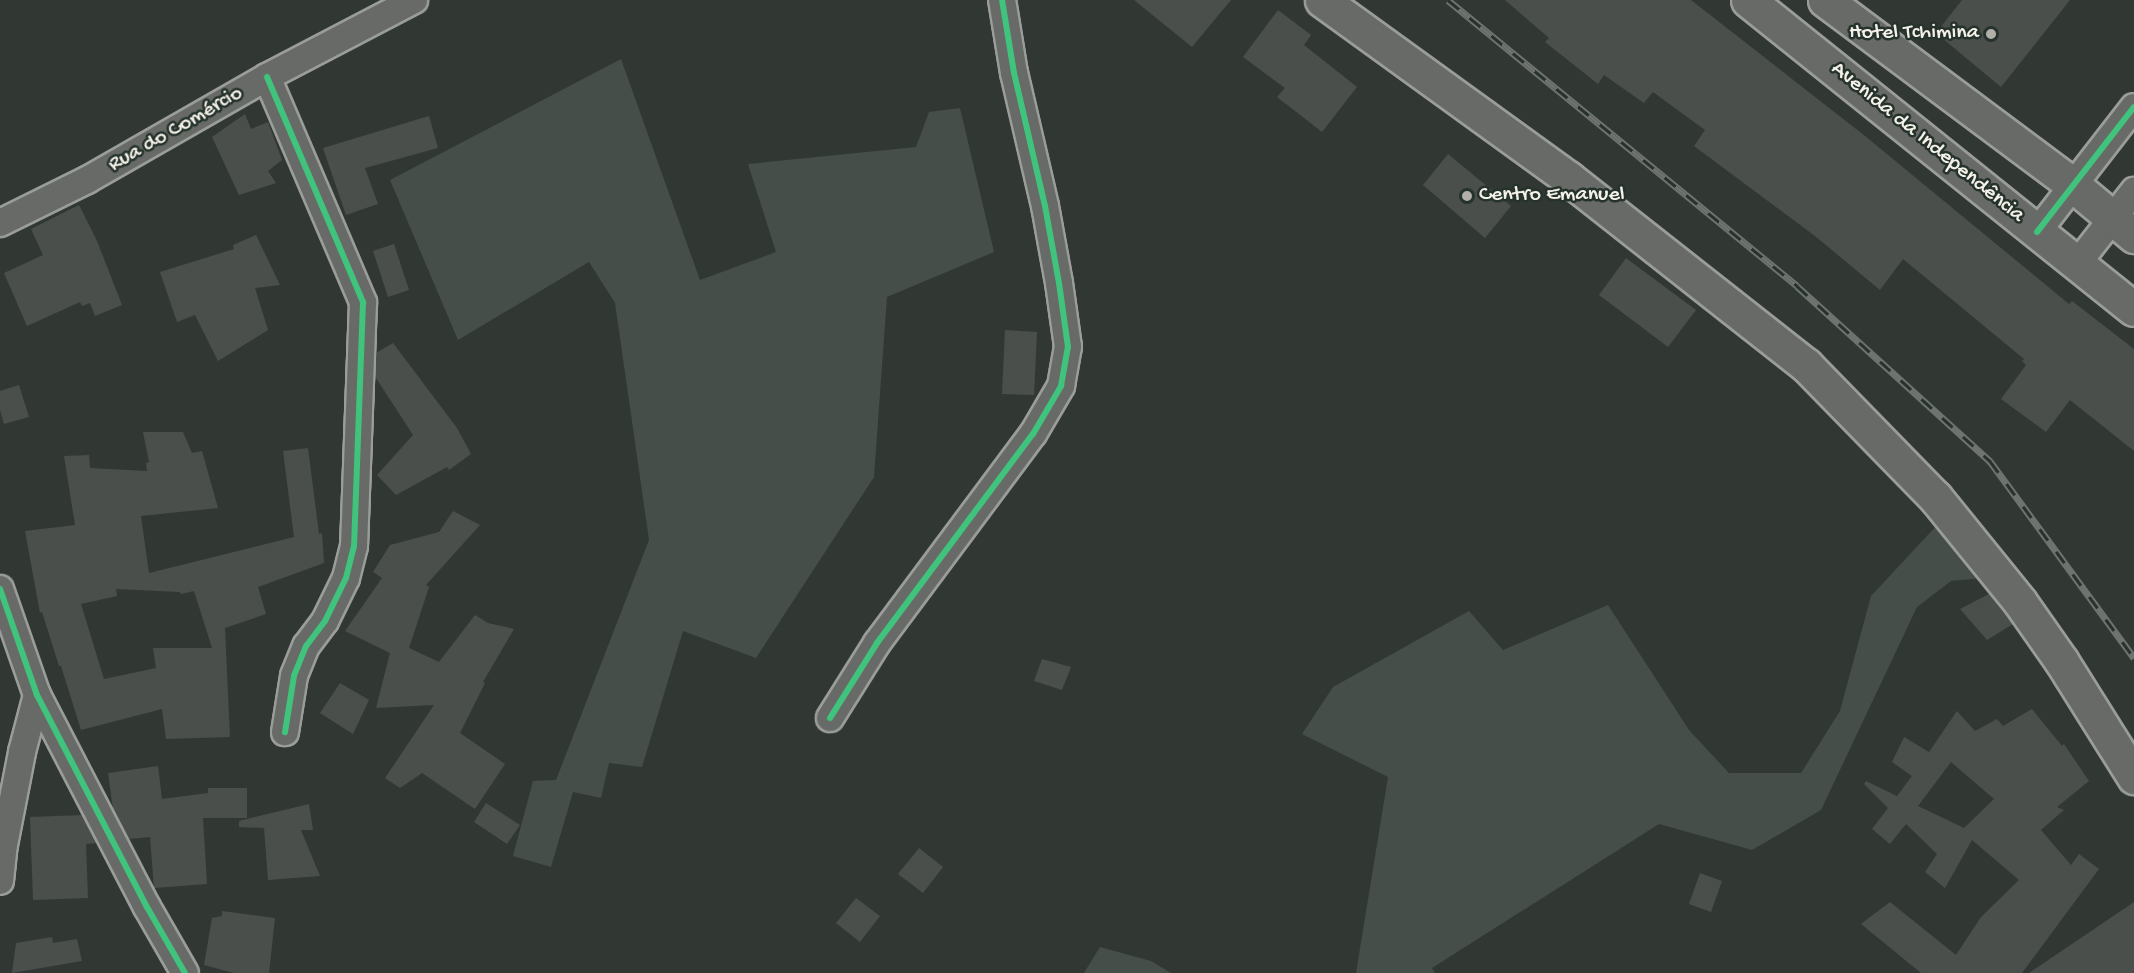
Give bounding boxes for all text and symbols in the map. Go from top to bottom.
place label: Hotel Tchimina [1849,21,1979,47]
marker: Hotel Tchimina [1984,27,1998,41]
street label: Avenida da Independência [1825,57,2029,229]
street label: Rua do Comércio [104,81,248,179]
place label: Centro Emanuel [1479,183,1625,209]
marker: Centro Emanuel [1460,189,1474,203]

